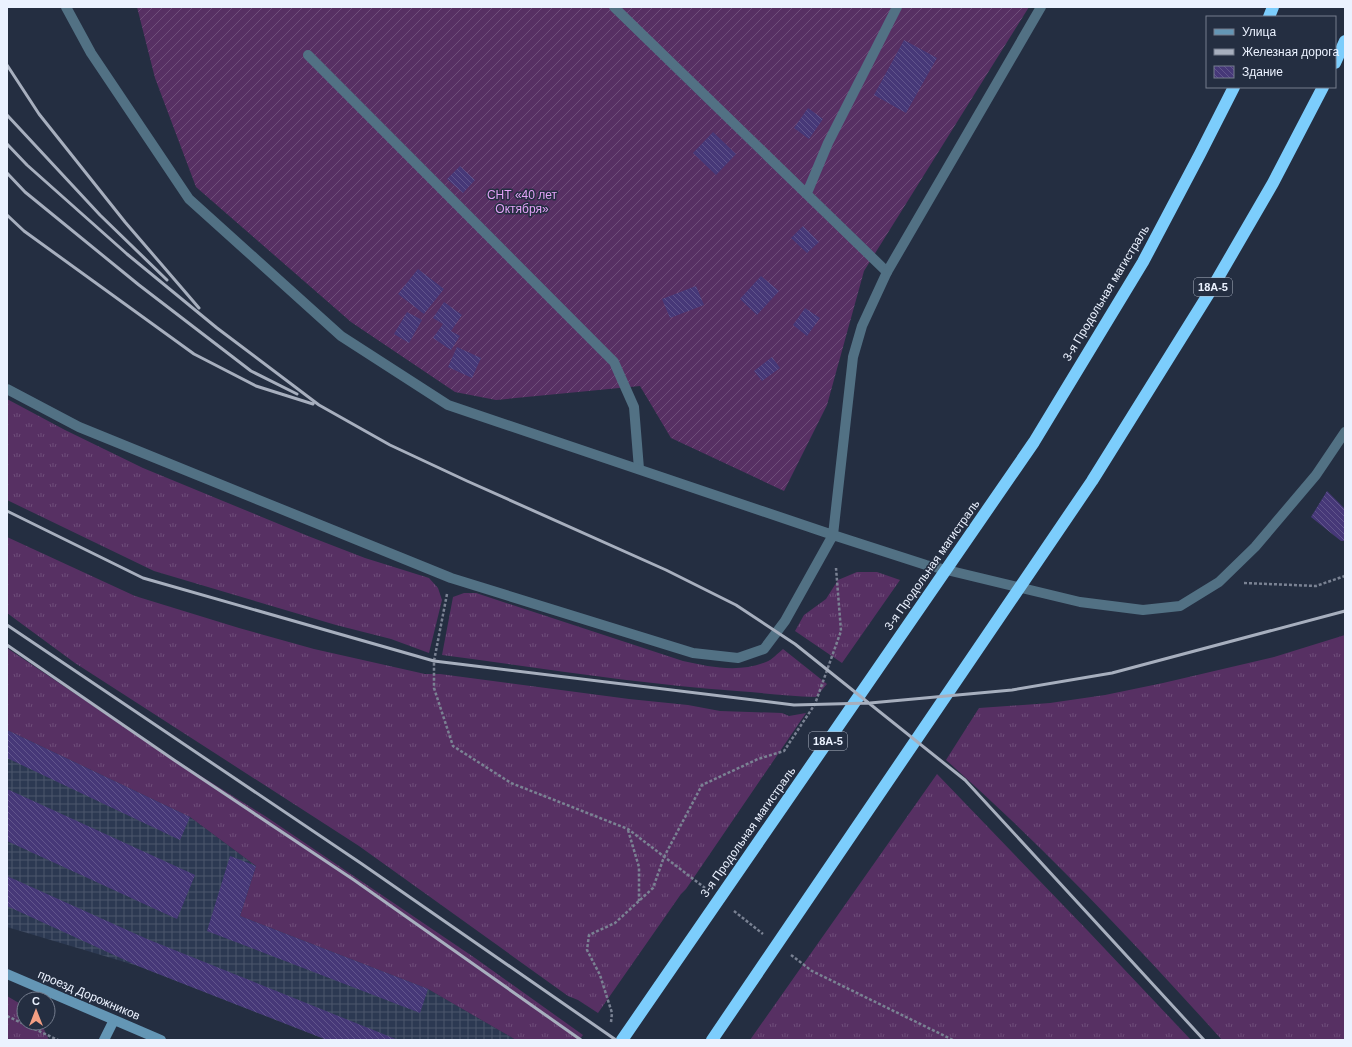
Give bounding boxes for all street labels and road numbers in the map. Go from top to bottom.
street label: 3-я Продольная магистраль [1060,222,1152,364]
road number: 18А-5 [1194,278,1232,296]
street label: 3-я Продольная магистраль [881,497,983,633]
road number: 18А-5 [809,732,847,750]
street label: 3-я Продольная магистраль [697,764,799,900]
street label: проезд Дорожников [36,967,142,1023]

